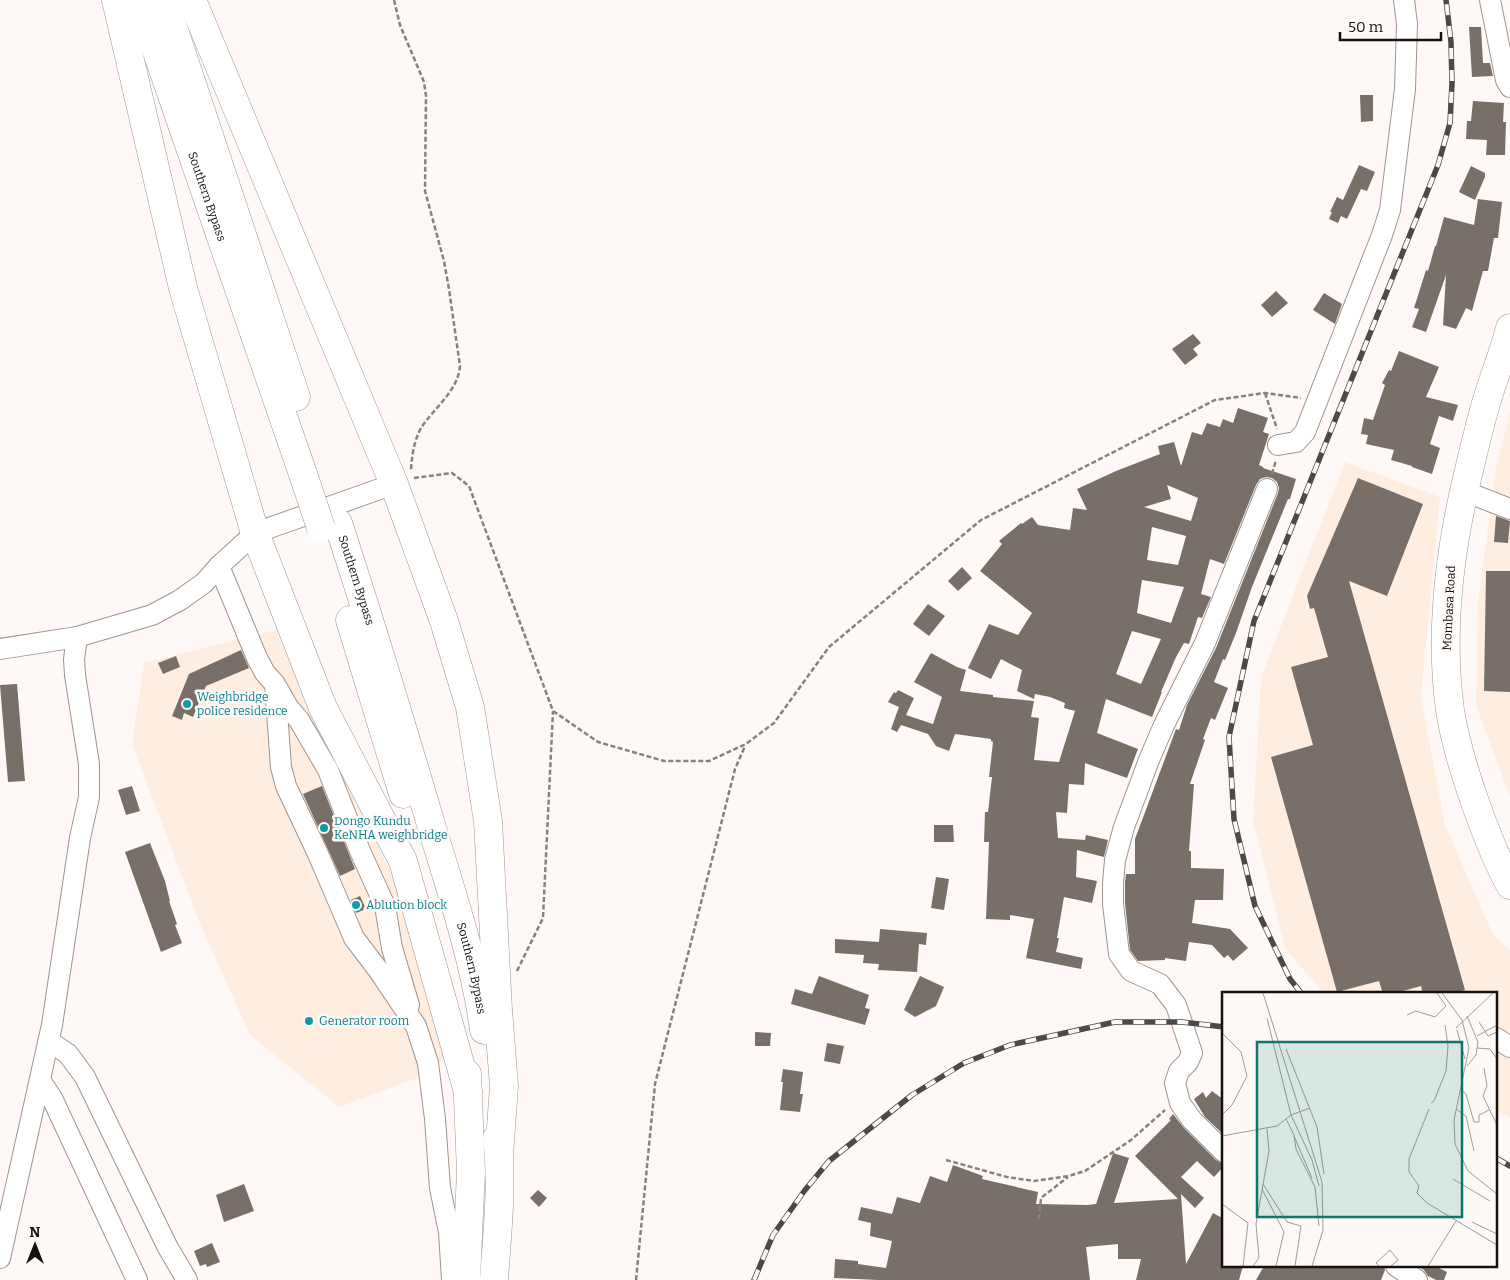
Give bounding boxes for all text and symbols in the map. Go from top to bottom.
scale bar [1340,10,1441,42]
text: 50 m [1348,18,1384,36]
street label: Southern Bypass [185,150,229,243]
street label: Southern Bypass [335,533,377,627]
street label: Mombasa Road [1440,565,1458,651]
place label: Weighbridge police residence [197,690,288,718]
marker: Weighbridge police residence [181,698,193,710]
place label: Dongo Kundu KeNHA weighbridge [334,814,448,842]
marker: Dongo Kundu KeNHA weighbridge [318,822,330,834]
place label: Ablution block [366,898,447,912]
marker: Ablution block [350,899,362,911]
street label: Southern Bypass [454,921,489,1015]
inset map [1222,992,1498,1268]
place label: Generator room [319,1014,410,1028]
marker: Generator room [303,1015,315,1027]
north arrow [10,1220,60,1270]
text: N [30,1224,41,1241]

